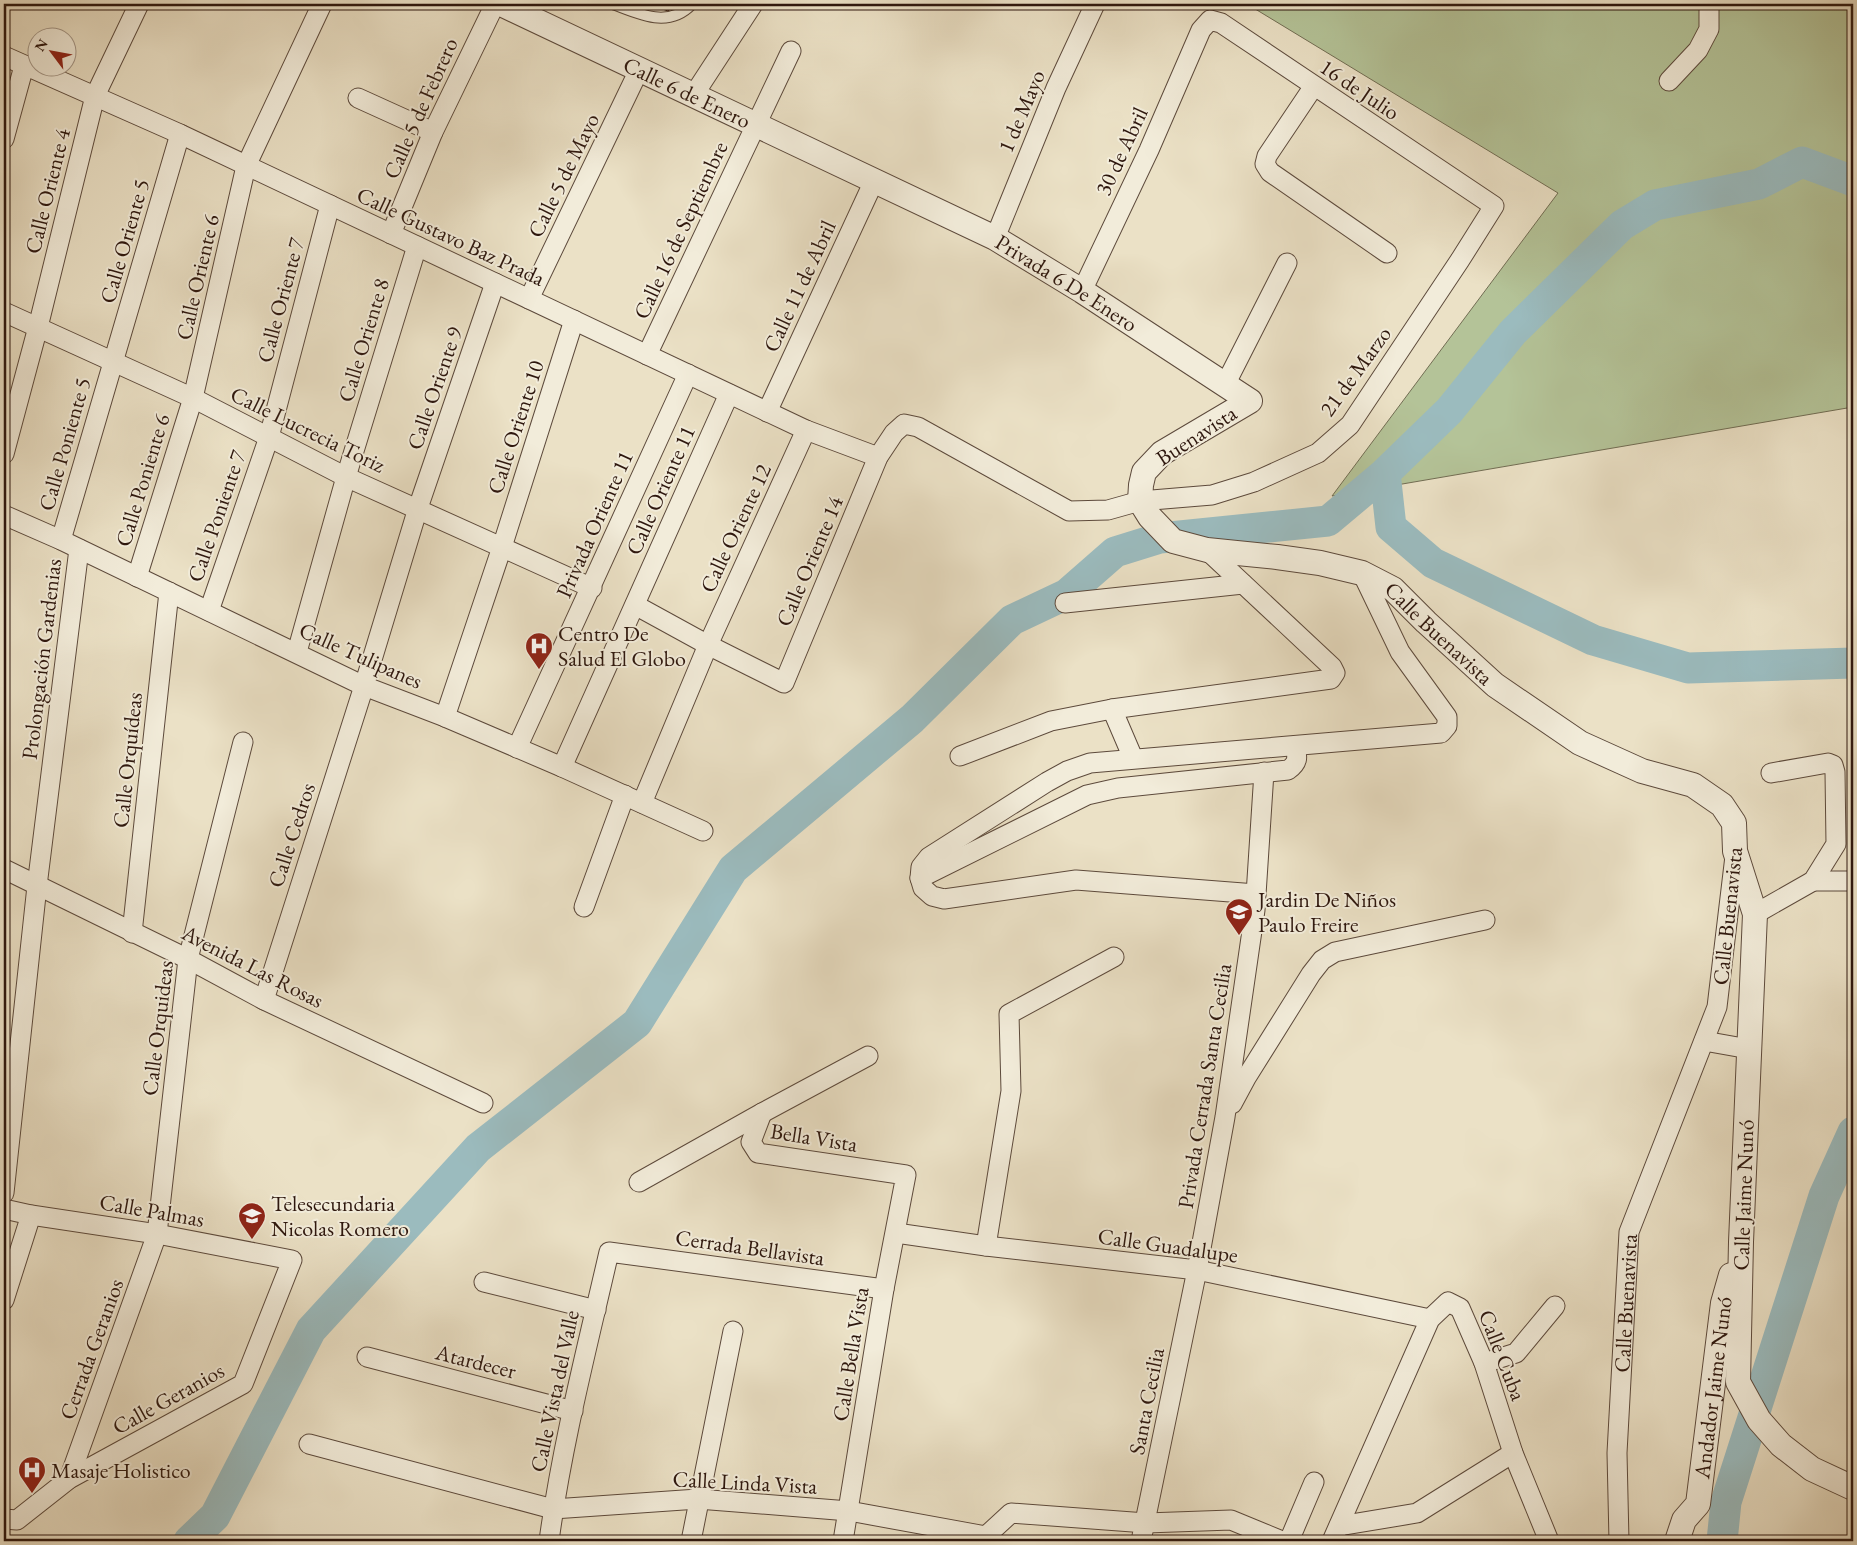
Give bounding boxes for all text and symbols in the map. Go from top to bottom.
north arrow [28,28,78,78]
street label: Calle 5 de Febrero [376,33,465,183]
text: N [30,35,52,55]
street label: Calle 6 de Enero [618,50,756,135]
street label: 16 de Julio [1314,52,1405,127]
street label: 1 de Mayo [991,65,1052,157]
street label: 30 de Abril [1088,102,1155,200]
street label: Calle 5 de Mayo [521,108,606,242]
street label: Calle Oriente 4 [18,125,77,257]
street label: Calle 16 de Septiembre [627,136,735,324]
street label: Calle Oriente 5 [93,176,156,307]
street label: Calle Gustavo Baz Prada [352,180,550,293]
street label: Calle Oriente 6 [169,211,226,343]
street label: Calle 11 de Abril [756,216,843,357]
street label: Privada 6 De Enero [990,228,1143,339]
street label: Calle Oriente 7 [250,234,311,366]
street label: Calle Oriente 8 [331,275,396,406]
street label: 21 de Marzo [1313,320,1398,422]
street label: Calle Oriente 9 [400,322,469,453]
street label: Calle Oriente 10 [480,356,551,498]
street label: Calle Poniente 5 [32,374,97,514]
street label: Calle Lucrecia Toriz [226,379,391,480]
street label: Buenavista [1150,398,1242,472]
street label: Calle Poniente 6 [109,410,177,550]
street label: Calle Oriente 11 [619,421,702,559]
street label: Calle Poniente 7 [180,446,253,586]
street label: Privada Oriente 11 [549,446,640,602]
street label: Calle Oriente 12 [693,459,778,597]
street label: Calle Oriente 14 [769,491,850,631]
street label: Prolongación Gardenias [15,557,68,761]
street label: Calle Buenavista [1378,575,1500,692]
street label: Calle Tulipanes [295,615,427,696]
place label: Centro De Salud El Globo [558,619,686,673]
hospital icon: Centro De Salud El Globo [524,631,554,670]
street label: Calle Orquídeas [106,691,149,829]
street label: Calle Cedros [261,779,322,891]
street label: Calle Buenavista [1706,845,1749,987]
place label: Jardin De Niños Paulo Freire [1256,885,1396,939]
school or university icon: Jardin De Niños Paulo Freire [1224,897,1254,936]
street label: Avenida Las Rosas [176,918,329,1015]
street label: Calle Orquideas [135,959,180,1097]
street label: Privada Cerrada Santa Cecilia [1171,961,1238,1211]
street label: Bella Vista [768,1116,860,1159]
street label: Calle Jaime Nunó [1726,1119,1761,1271]
street label: Calle Palmas [97,1187,207,1234]
place label: Telesecundaria Nicolas Romero [271,1189,409,1243]
school or university icon: Telesecundaria Nicolas Romero [237,1201,267,1240]
street label: Calle Guadalupe [1096,1221,1240,1270]
street label: Cerrada Bellavista [674,1223,827,1272]
street label: Calle Buenavista [1607,1233,1644,1373]
street label: Cerrada Geranios [53,1275,130,1424]
street label: Calle Bella Vista [826,1285,875,1423]
street label: Andador Jaime Nunó [1687,1292,1739,1481]
street label: Calle Cuba [1472,1306,1533,1405]
street label: Calle Vista del Valle [523,1307,586,1475]
street label: Atardecer [432,1337,520,1386]
street label: Santa Cecilia [1122,1345,1171,1457]
street label: Calle Geranios [107,1356,229,1441]
hospital icon: Masaje Holistico [17,1455,47,1494]
place label: Masaje Holistico [51,1456,191,1485]
street label: Calle Linda Vista [672,1464,818,1501]

